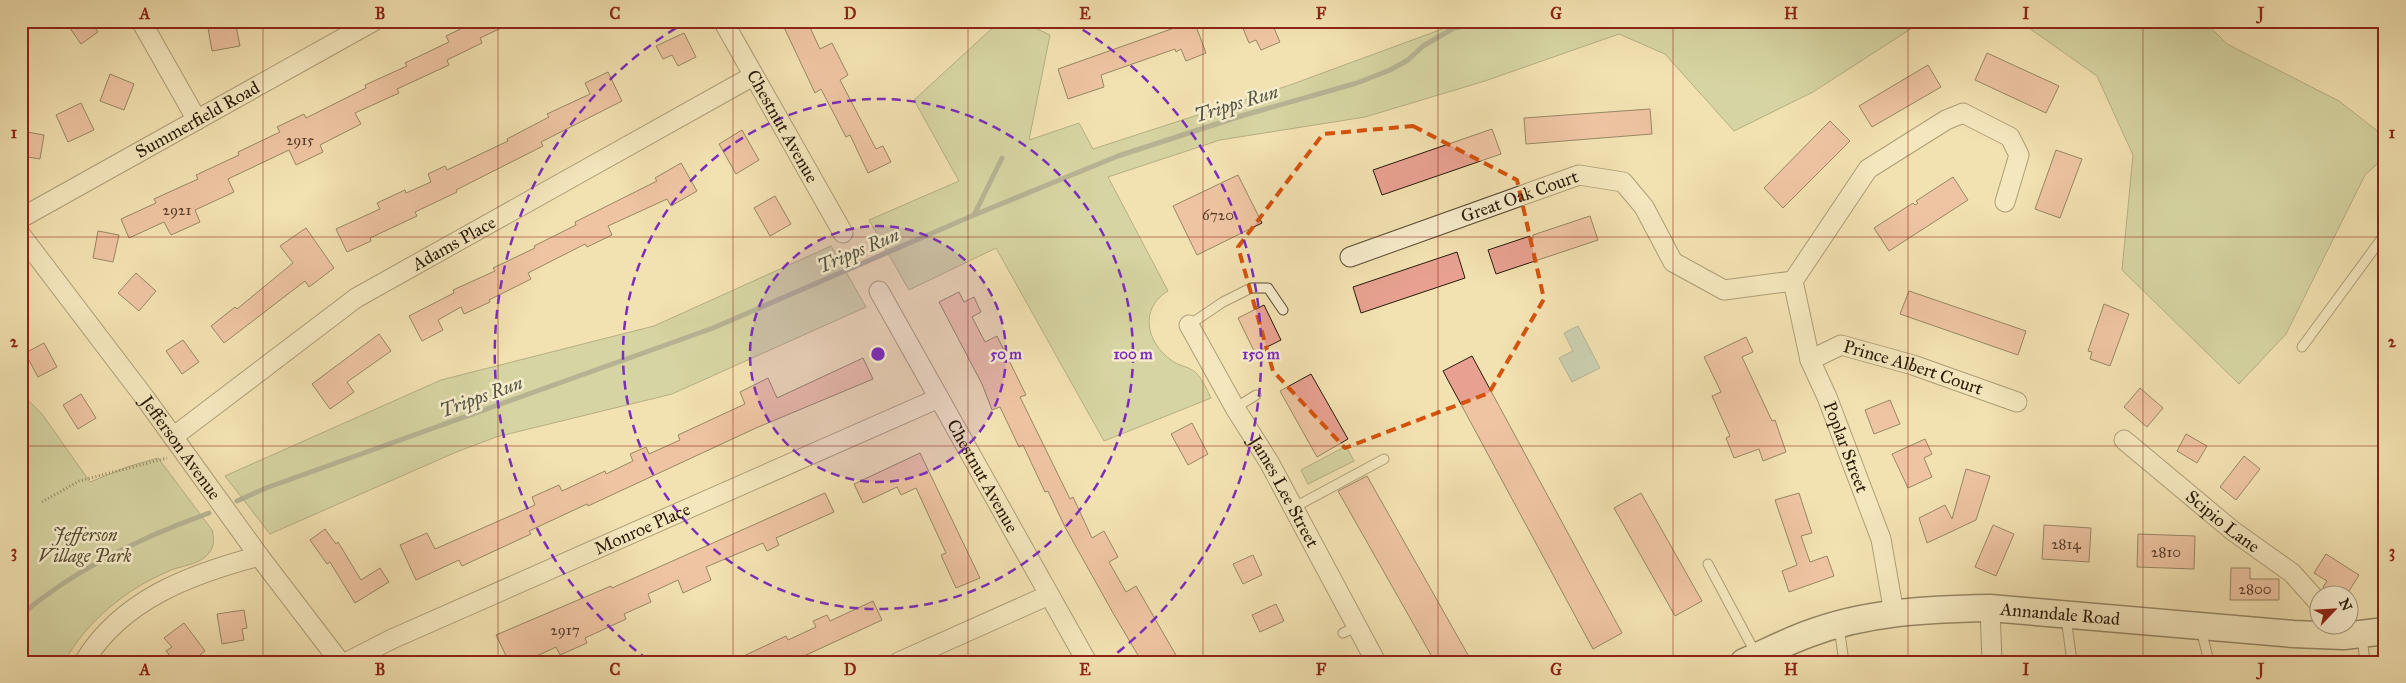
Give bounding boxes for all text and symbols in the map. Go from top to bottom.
text: A [139,4,151,23]
text: B [375,4,385,23]
text: C [610,4,621,23]
text: D [844,4,857,23]
text: E [1079,4,1091,23]
text: F [1316,4,1327,23]
text: G [1550,4,1562,23]
text: H [1784,4,1798,23]
text: I [2023,4,2030,23]
text: J [2256,4,2265,24]
street label: Chestnut Avenue [742,66,823,187]
street label: Summerfield Road [132,76,263,163]
water label: Tripps Run [1191,80,1281,128]
text: 1 [11,123,18,142]
text: 1 [2389,123,2396,142]
house number: 2915 [286,131,314,149]
street label: Great Oak Court [1458,165,1582,227]
house number: 2921 [163,201,191,219]
house number: 6720 [1202,206,1234,224]
street label: Adams Place [407,211,500,276]
water label: Tripps Run [814,223,903,279]
text: 2 [10,332,19,351]
text: 2 [2388,332,2397,351]
street label: Prince Albert Court [1841,335,1986,400]
centre of rings [869,345,887,363]
text: 50 m [990,345,1022,363]
text: 100 m [1113,345,1153,363]
text: 150 m [1242,345,1280,363]
water label: Tripps Run [437,371,526,423]
street label: Jefferson Avenue [134,390,226,504]
street label: Poplar Street [1819,398,1874,496]
street label: Chestnut Avenue [942,415,1023,536]
street label: James Lee Street [1242,430,1324,552]
street label: Scipio Lane [2181,485,2264,557]
street label: Monroe Place [591,498,694,559]
park label: Jefferson Village Park [38,524,132,567]
house number: 2814 [2051,535,2081,553]
text: 3 [11,542,17,562]
text: 3 [2389,542,2395,562]
house number: 2810 [2151,543,2181,561]
house number: 2800 [2239,580,2271,598]
north arrow [2308,586,2358,636]
text: N [2335,596,2356,614]
street label: Annandale Road [1998,598,2121,630]
house number: 2917 [550,621,580,639]
text: A [139,660,151,679]
text: B [375,660,385,679]
text: C [610,660,621,679]
text: D [844,660,857,679]
text: E [1079,660,1091,679]
text: F [1316,660,1327,679]
text: G [1550,660,1562,679]
text: H [1784,660,1798,679]
text: I [2023,660,2030,679]
text: J [2256,660,2265,680]

